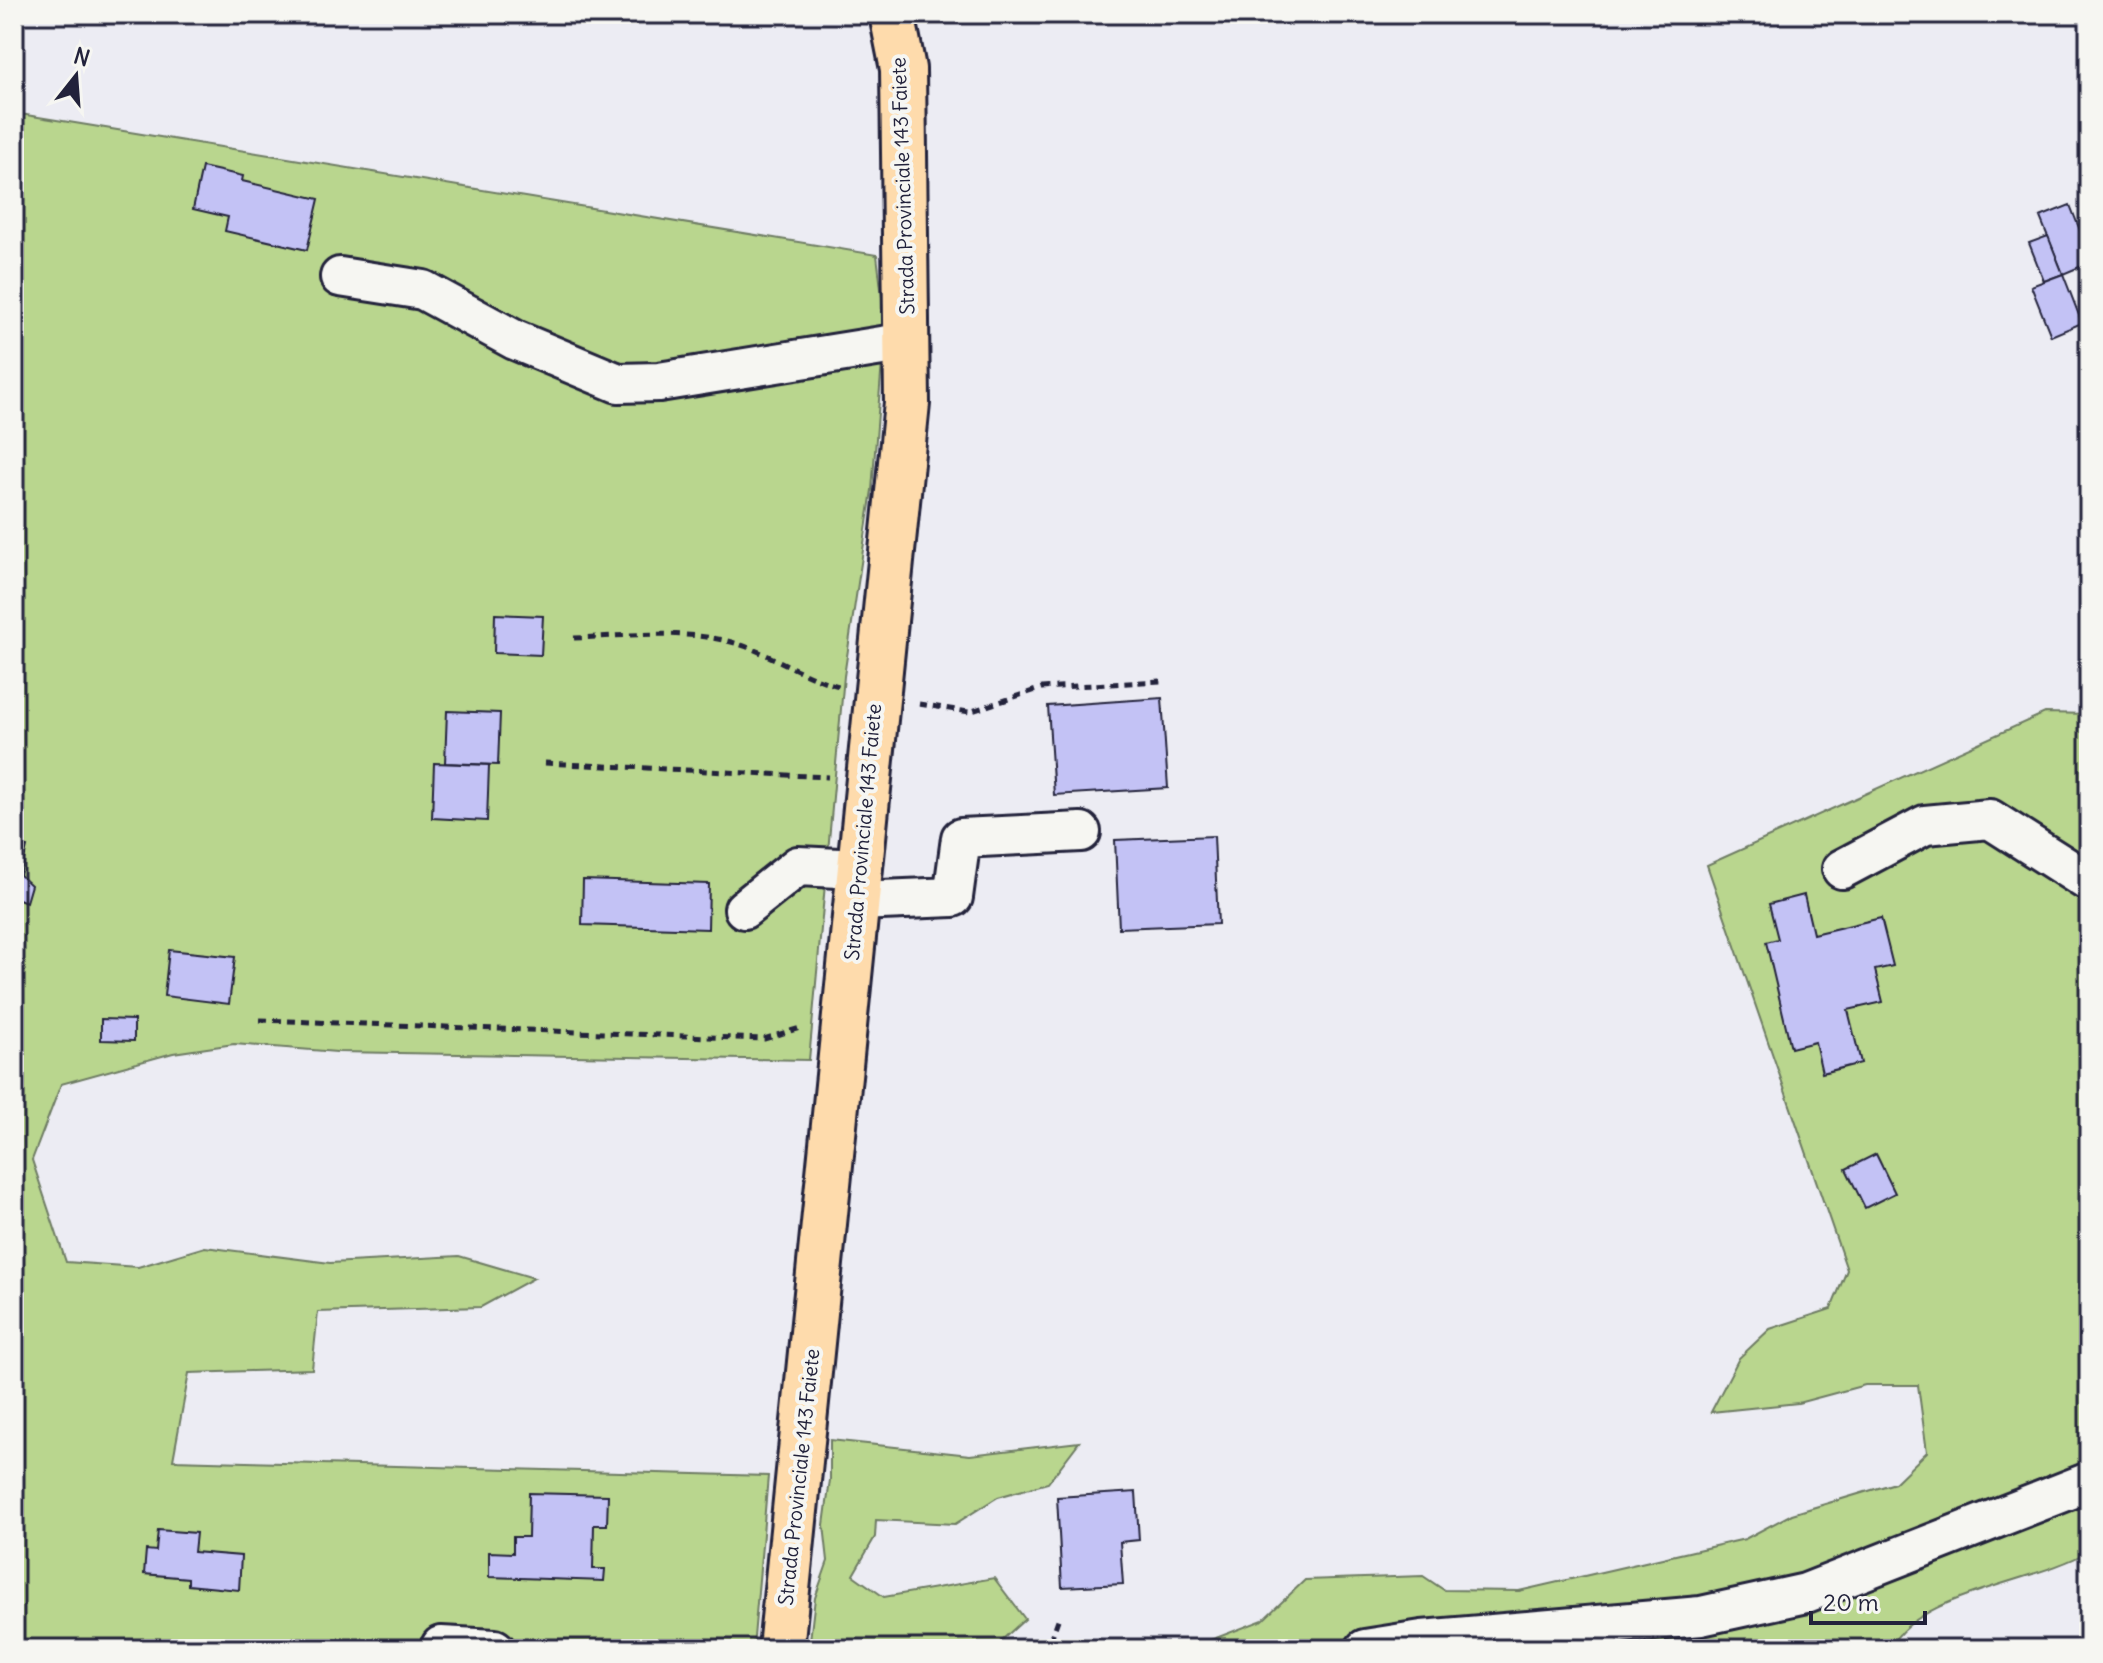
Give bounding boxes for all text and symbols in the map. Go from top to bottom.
north arrow [36,36,116,116]
text: N [70,41,93,72]
street label: Strada Provinciale 143 Faiete [886,57,919,315]
street label: Strada Provinciale 143 Faiete [839,702,886,961]
street label: Strada Provinciale 143 Faiete [773,1347,824,1606]
scale bar [1811,1575,1925,1625]
text: 20 m [1823,1587,1879,1617]

